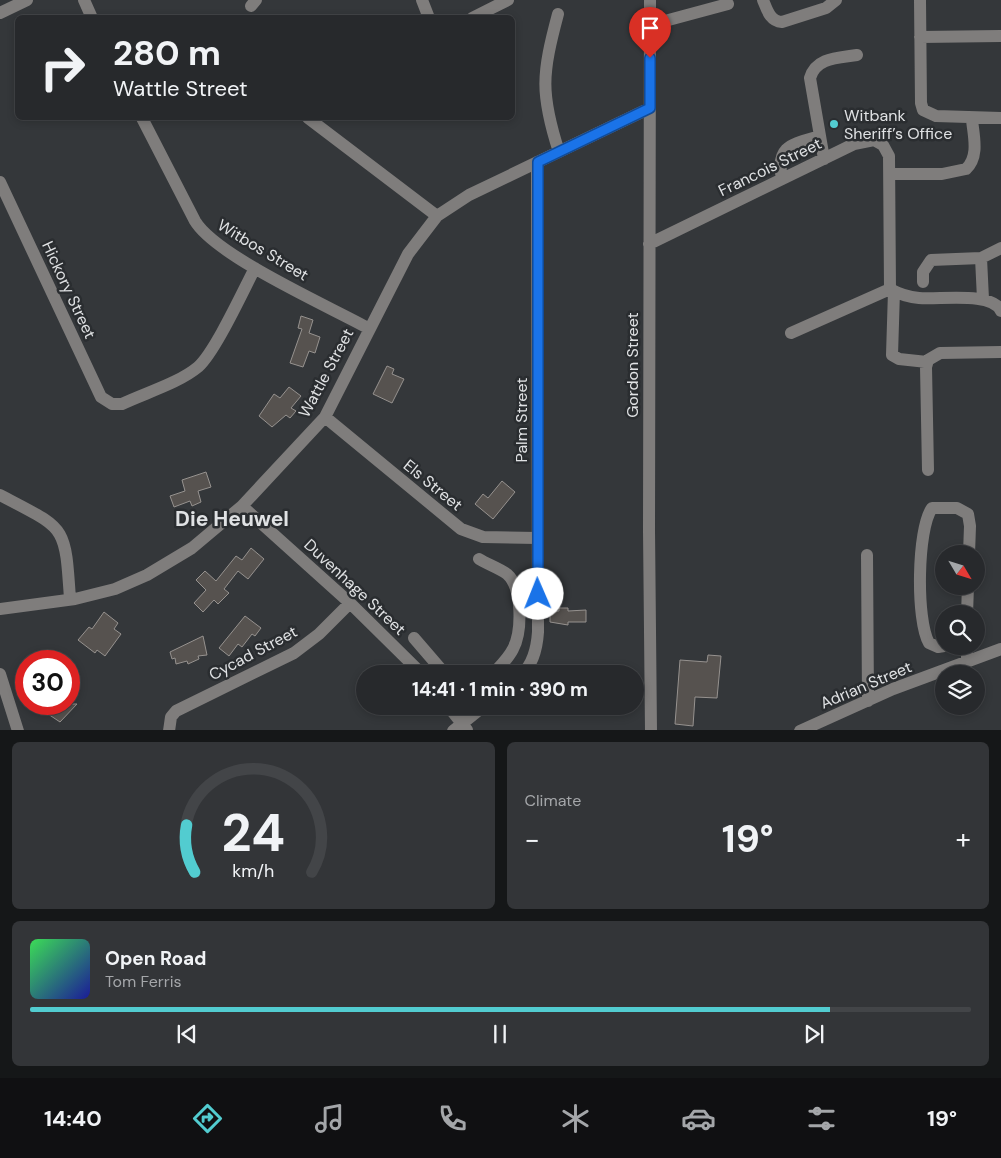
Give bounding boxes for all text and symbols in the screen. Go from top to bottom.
pin [629,7,671,58]
icon: arrive [636,14,664,42]
text: 280 m [113,30,221,76]
icon: right [30,35,95,100]
text: Wattle Street [113,74,248,103]
place label: Witbank Sheriff’s Office [844,105,952,144]
marker: Witbank Sheriff’s Office [828,118,840,130]
street label: Francois Street [715,133,825,201]
street label: Witbos Street [214,215,312,285]
street label: Hickory Street [37,238,101,342]
street label: Gordon Street [622,312,643,418]
street label: Wattle Street [294,325,358,421]
street label: Palm Street [511,377,532,463]
street label: Els Street [399,455,467,515]
district label: Die Heuwel [175,505,289,533]
street label: Duvenhage Street [300,534,410,640]
north arrow [935,545,985,595]
map controls [935,545,985,715]
position arrow [511,567,563,619]
button: search [935,605,985,655]
street label: Cycad Street [205,621,301,685]
speed limit sign: 30 [15,650,80,715]
street label: Adrian Street [817,656,915,714]
button: layers [935,665,985,715]
text: 14:41 · 1 min · 390 m [412,677,588,702]
text: Climate [525,790,581,811]
text: 24 [222,799,285,867]
text: 19° [722,814,774,864]
text: − [525,821,540,858]
text: + [956,821,971,858]
text: km/h [232,859,274,883]
text: Open Road [105,946,207,971]
text: Tom Ferris [105,971,182,992]
icon: previous [173,1020,201,1048]
icon: pause [486,1020,514,1048]
icon: next [800,1020,828,1048]
icon: directions [190,1101,225,1136]
icon: music [312,1101,347,1136]
icon: phone [435,1101,470,1136]
icon: climate [558,1101,593,1136]
icon: car [681,1101,716,1136]
icon: filters [804,1101,839,1136]
text: 14:40 [44,1104,102,1133]
text: 19° [927,1104,957,1133]

